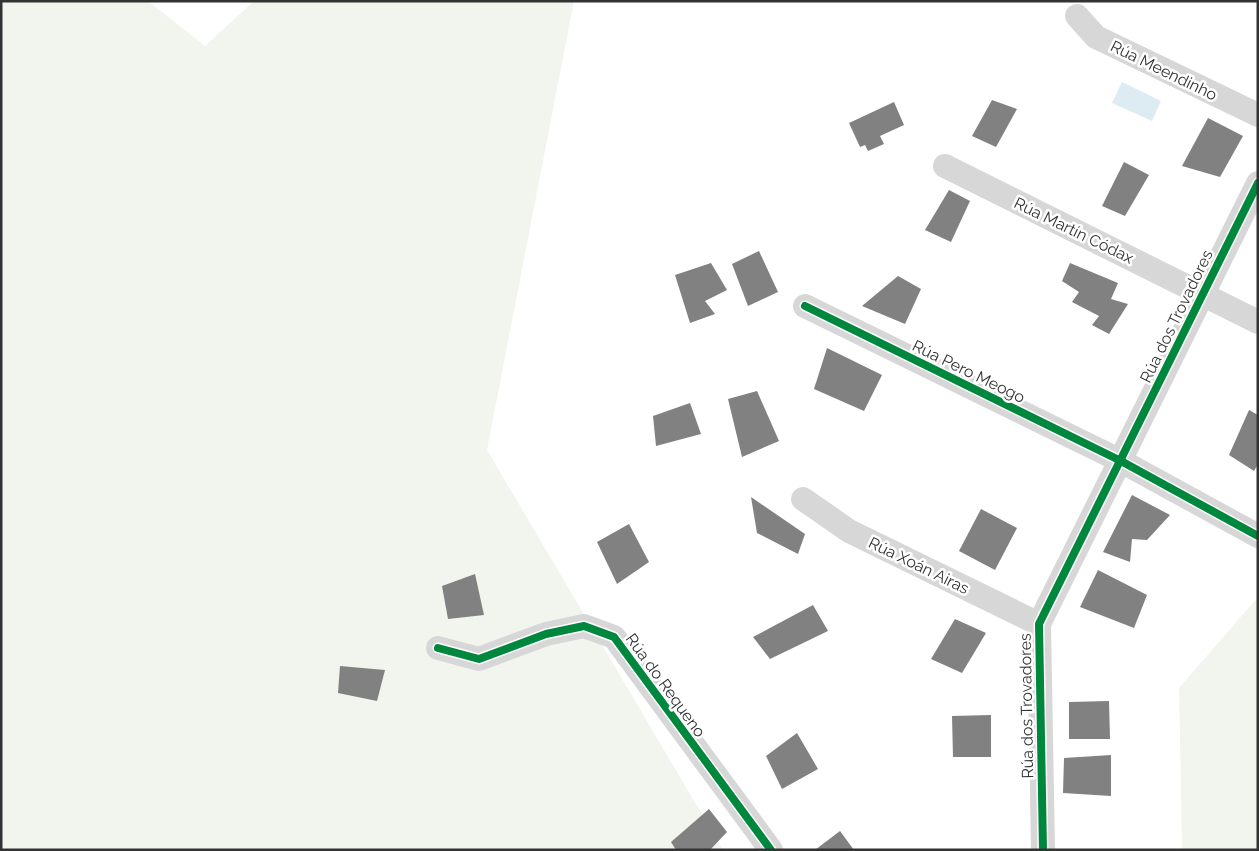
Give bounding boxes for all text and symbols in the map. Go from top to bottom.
street label: Rúa Meendinho [1107,36,1220,104]
street label: Rúa Martín Códax [1011,193,1137,268]
street label: Rúa dos Trovadores [1136,246,1217,386]
street label: Rúa Pero Meogo [909,336,1028,407]
street label: Rúa Xoán Airas [865,533,972,598]
street label: Rúa do Requeno [622,630,710,741]
street label: Rúa dos Trovadores [1016,633,1037,779]

